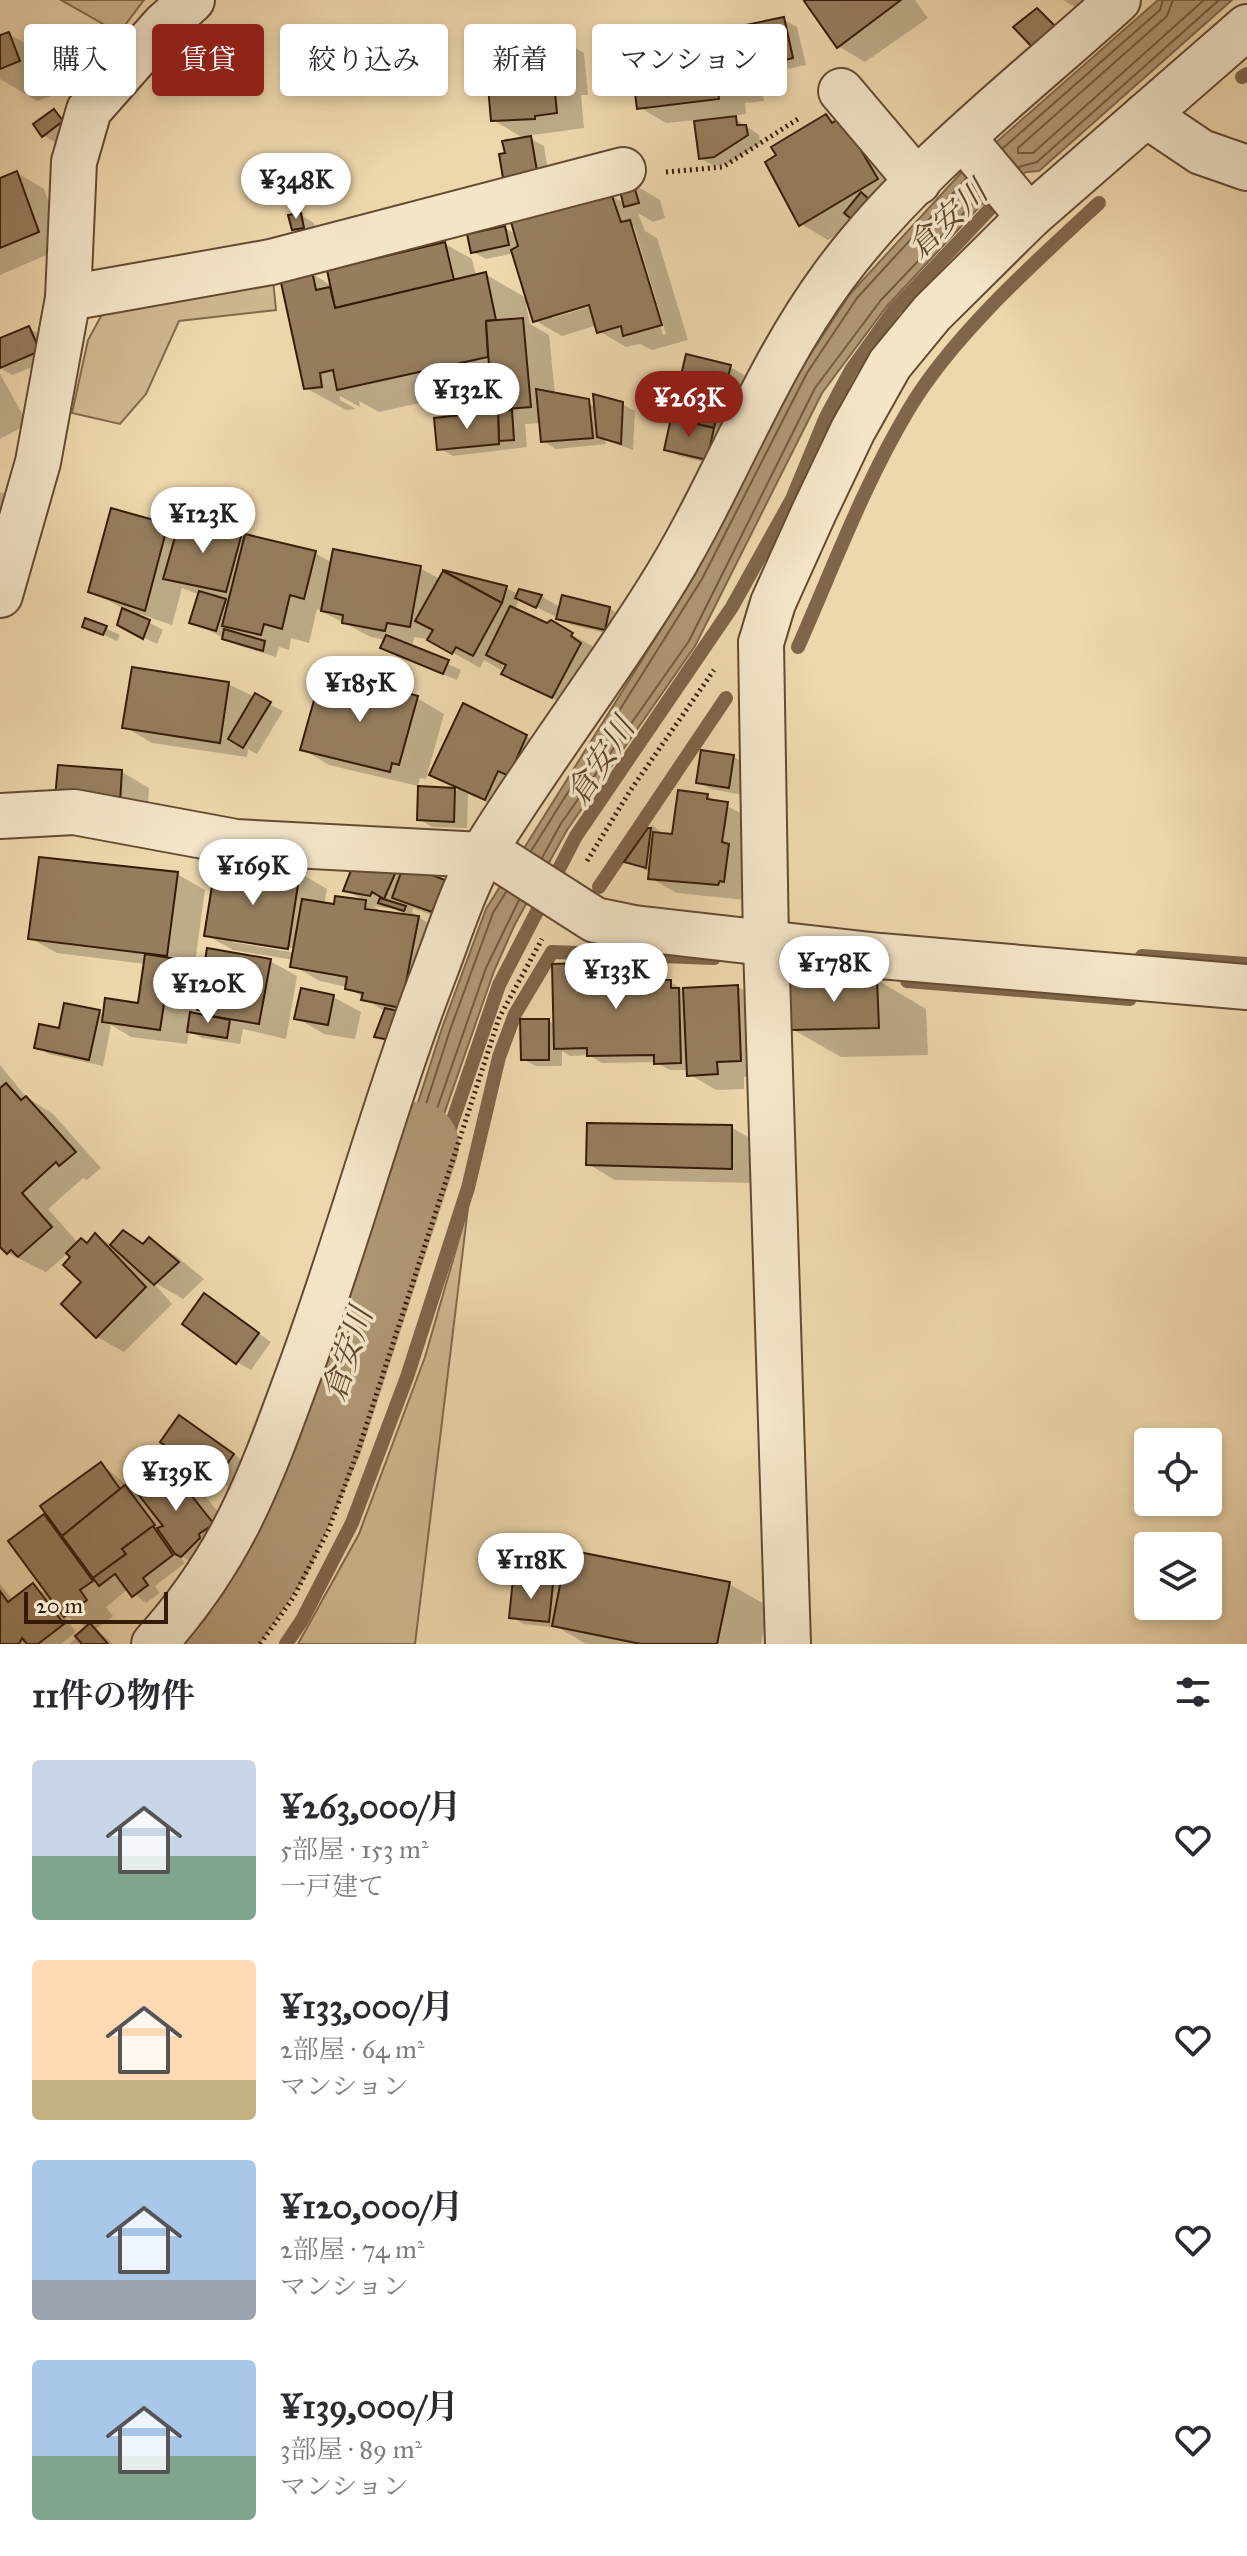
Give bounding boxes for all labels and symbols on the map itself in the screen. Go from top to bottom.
pin: ¥348K [240,153,352,221]
water label: 倉安川 [899,170,998,266]
pin: ¥132K [411,363,523,431]
pin: ¥263K [633,371,745,439]
pin: ¥123K [147,487,259,555]
pin: ¥185K [304,656,416,724]
water label: 倉安川 [558,708,645,812]
pin: ¥169K [197,839,309,907]
pin: ¥178K [778,936,890,1004]
pin: ¥133K [560,943,672,1011]
pin: ¥120K [152,957,264,1025]
water label: 倉安川 [314,1300,382,1406]
pin: ¥139K [120,1445,232,1513]
pin: ¥118K [475,1533,587,1601]
scale bar [24,1588,168,1624]

